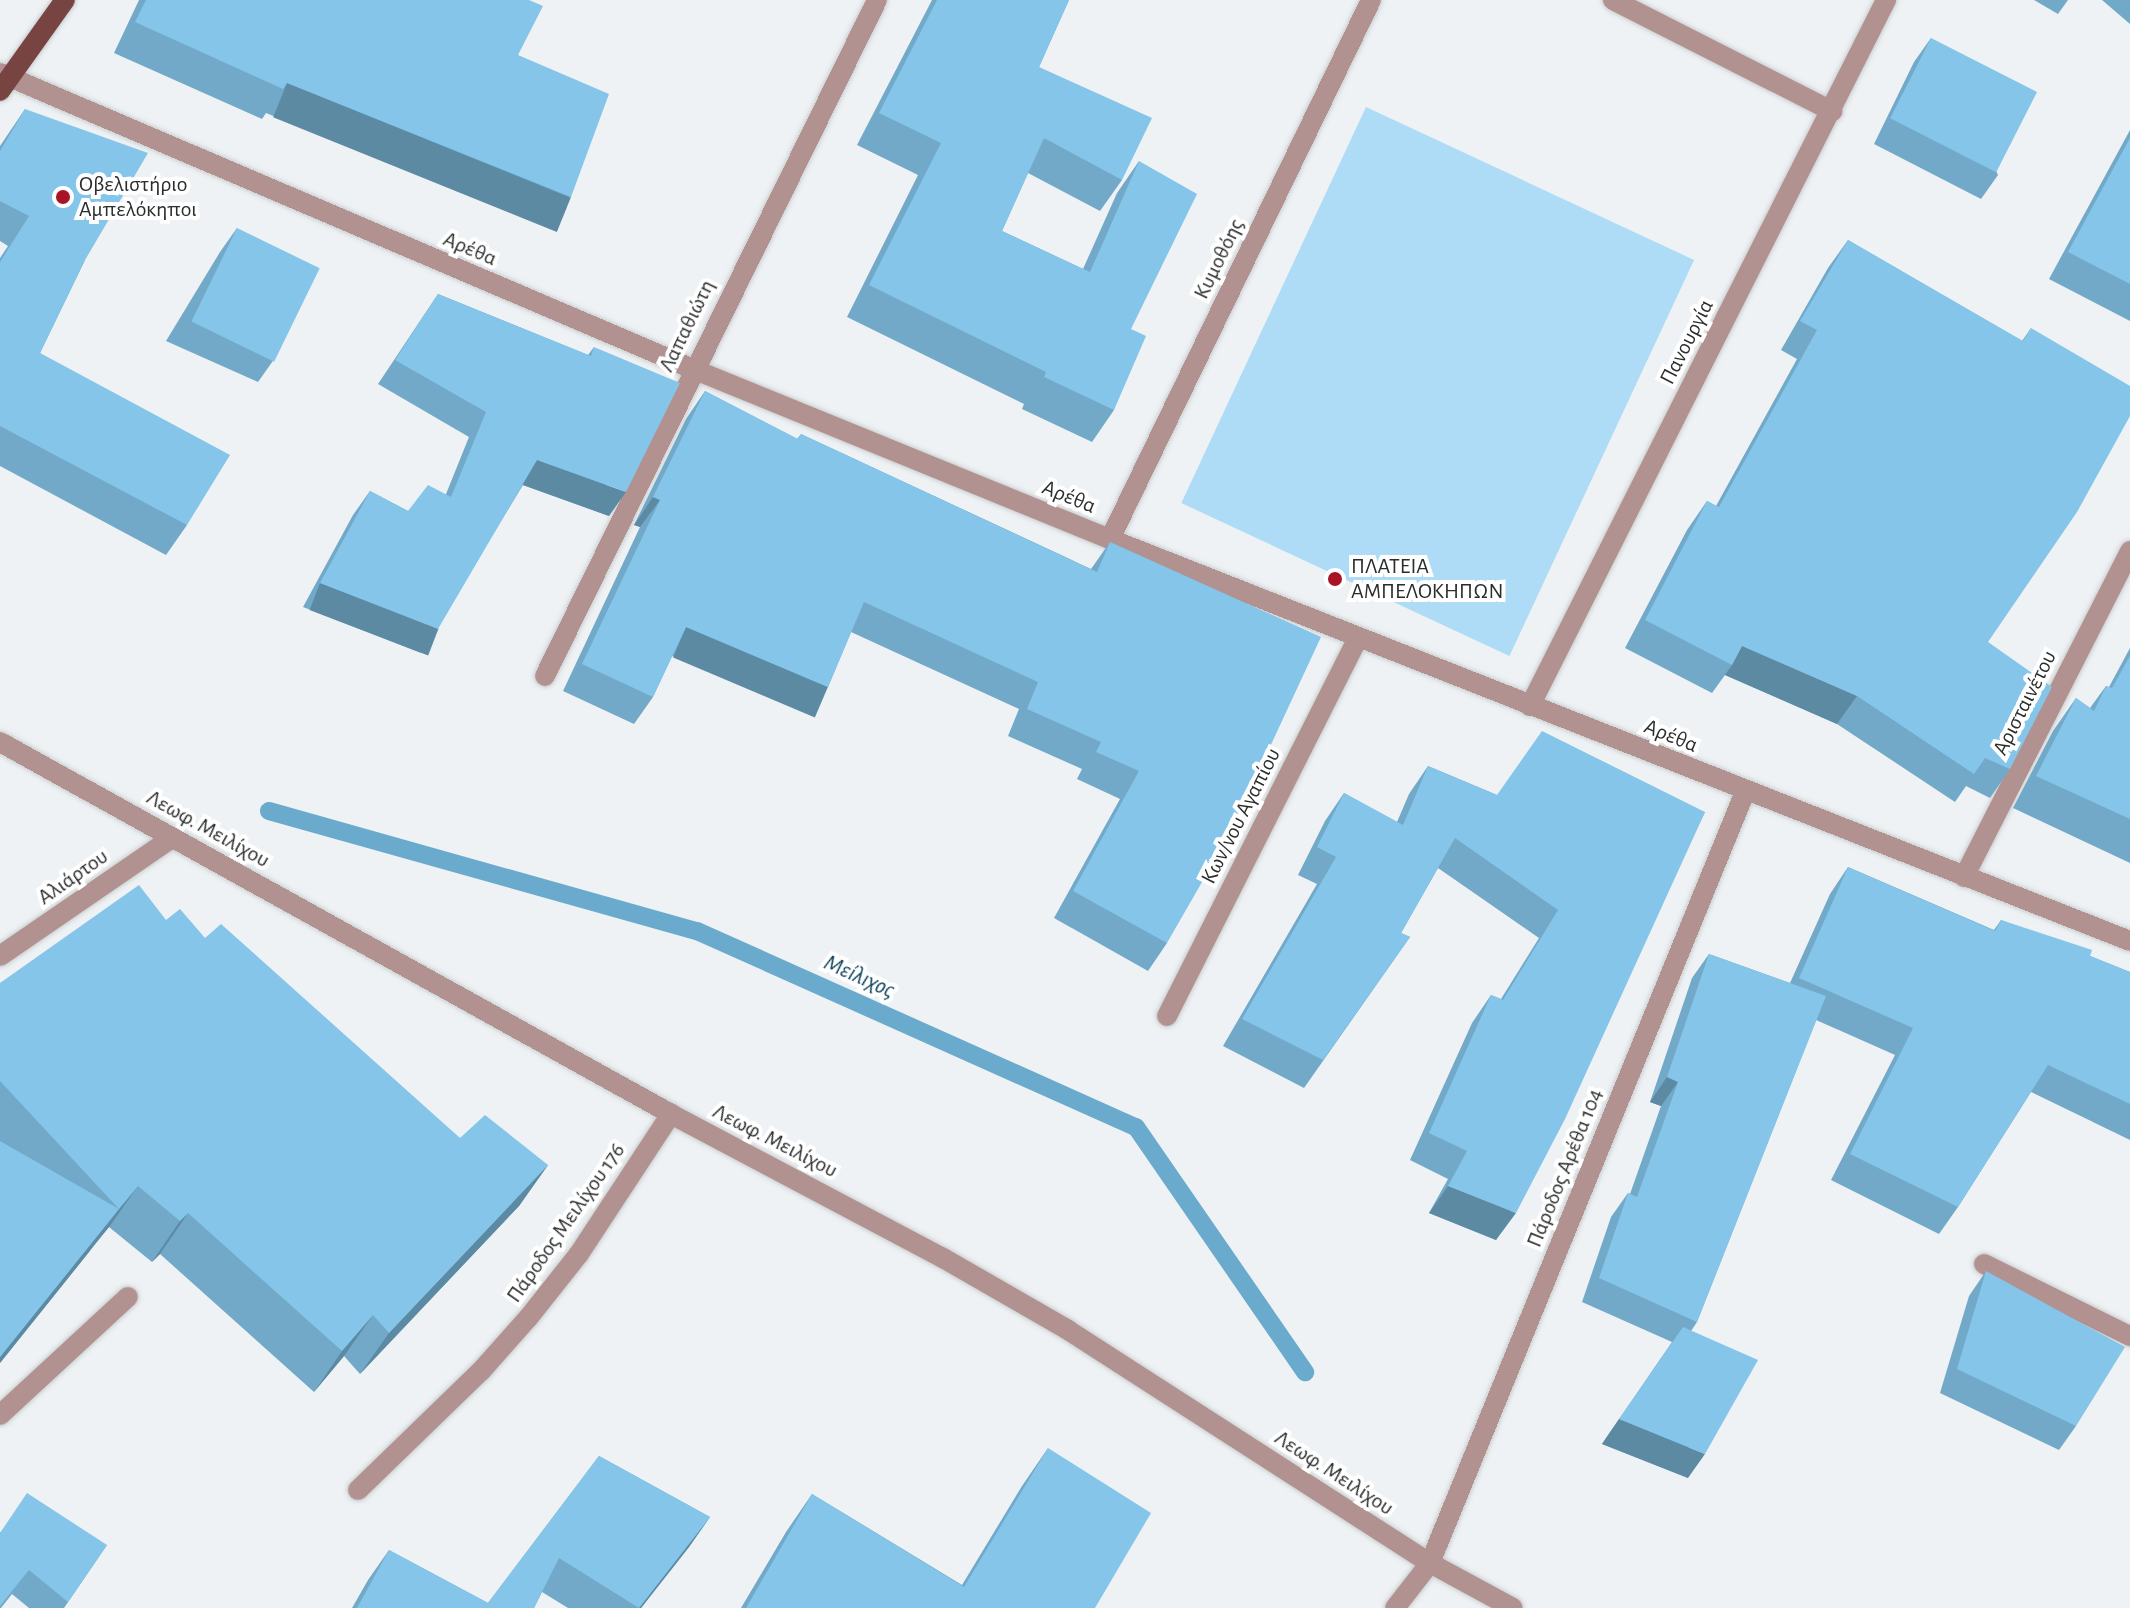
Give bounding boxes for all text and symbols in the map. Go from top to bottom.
place label: Οβελιστήριο Αμπελόκηποι [79,171,197,222]
marker: Οβελιστήριο Αμπελόκηποι [54,188,72,206]
street label: Κυμοθόης [1188,215,1250,303]
street label: Αρέθα [439,226,501,272]
street label: Λαπαθιώτη [653,276,721,376]
street label: Πανουργία [1654,295,1720,389]
street label: Αρέθα [1038,474,1100,520]
place label: ΠΛΑΤΕΙΑ ΑΜΠΕΛΟΚΗΠΩΝ [1351,553,1504,604]
marker: ΠΛΑΤΕΙΑ ΑΜΠΕΛΟΚΗΠΩΝ [1326,570,1344,588]
street label: Αρισταινέτου [1987,646,2063,760]
street label: Αρέθα [1640,713,1702,759]
street label: Κων/νου Αγαπίου [1195,744,1287,888]
street label: Λεωφ. Μειλίχου [142,784,274,874]
street label: Αλιάρτου [33,843,113,911]
water label: Μείλιχος [819,949,899,1005]
street label: Πάροδος Αρέθα 104 [1521,1085,1609,1251]
street label: Λεωφ. Μειλίχου [708,1098,842,1184]
street label: Πάροδος Μειλίχου 176 [501,1138,631,1308]
street label: Λεωφ. Μειλίχου [1270,1425,1398,1521]

